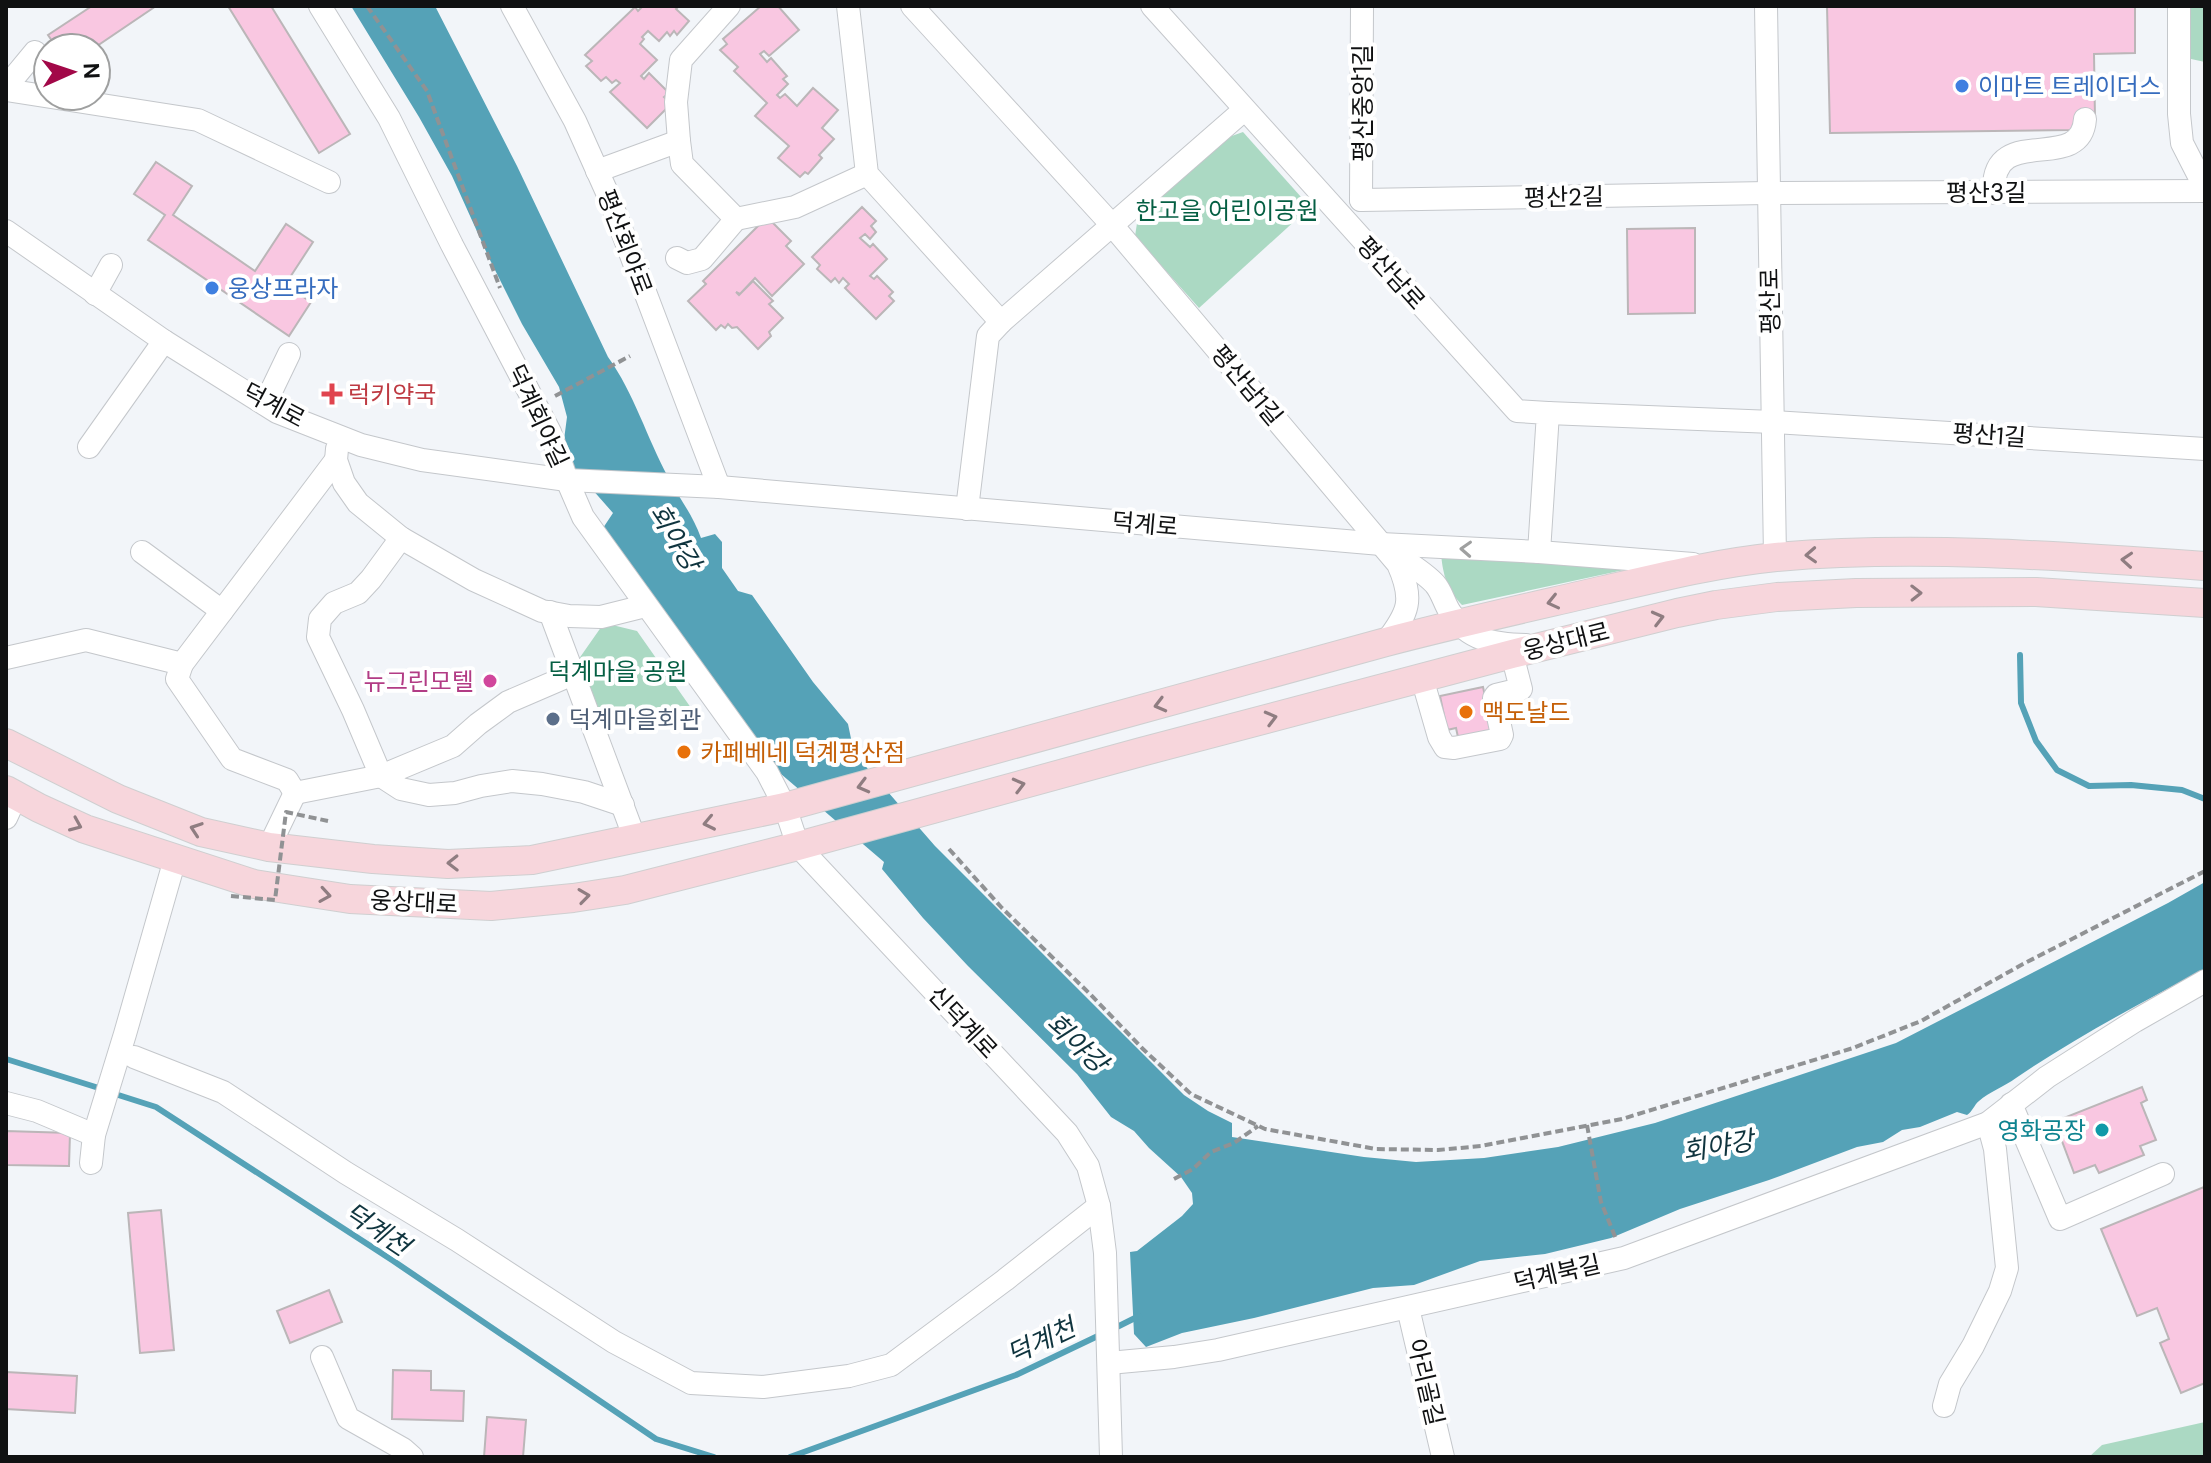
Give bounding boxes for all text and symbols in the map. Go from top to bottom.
north arrow [32,32,112,112]
street label: 평산중앙1길 [1347,44,1378,162]
text: N [77,62,106,80]
place label: 이마트 트레이더스 [1978,71,2161,102]
marker: 이마트 트레이더스 [1953,77,1971,95]
street label: 평산3길 [1946,177,2026,208]
street label: 평산2길 [1524,181,1604,213]
street label: 평산회야로 [591,185,659,299]
park label: 한고을 어린이공원 [1135,195,1319,226]
street label: 평산남로 [1350,230,1432,316]
street label: 평산로 [1754,268,1786,334]
place label: 웅상프라자 [228,273,338,304]
marker: 웅상프라자 [203,279,221,297]
street label: 평산남1길 [1204,338,1290,432]
street label: 덕계회야길 [501,359,575,473]
street label: 덕계로 [237,376,311,434]
place label: 럭키약국 [348,379,436,410]
marker: 럭키약국 [323,385,341,403]
street label: 평산1길 [1951,417,2027,453]
water label: 회야강 [642,497,710,579]
street label: 덕계로 [1111,506,1179,542]
one-way arrow [1459,540,1472,557]
one-way arrow [1805,546,1818,563]
one-way arrow [2120,552,2133,569]
one-way arrow [1910,584,1923,602]
one-way arrow [1547,593,1560,610]
one-way arrow [1650,610,1664,627]
street label: 웅상대로 [1519,615,1613,667]
park label: 덕계마을 공원 [549,656,687,687]
place label: 뉴그린모텔 [364,666,474,697]
marker: 뉴그린모텔 [481,672,499,690]
one-way arrow [1153,696,1167,712]
place label: 맥도날드 [1482,697,1570,728]
marker: 맥도날드 [1457,703,1475,721]
place label: 덕계마을회관 [569,704,701,735]
marker: 덕계마을회관 [544,710,562,728]
one-way arrow [1263,710,1277,727]
place label: 카페베네 덕계평산점 [700,737,905,768]
marker: 카페베네 덕계평산점 [675,743,693,761]
one-way arrow [857,777,871,794]
one-way arrow [1012,777,1026,794]
one-way arrow [703,814,716,831]
one-way arrow [68,815,82,831]
one-way arrow [190,822,204,838]
one-way arrow [446,854,459,872]
street label: 웅상대로 [369,884,459,920]
one-way arrow [318,886,332,903]
one-way arrow [577,888,591,905]
street label: 신덕계로 [922,979,1004,1065]
water label: 회야강 [1039,1006,1117,1082]
place label: 영화공장 [1998,1115,2086,1146]
marker: 영화공장 [2093,1121,2111,1139]
water label: 회야강 [1680,1122,1759,1169]
water label: 덕계천 [338,1195,419,1265]
street label: 덕계북길 [1510,1248,1604,1298]
water label: 덕계천 [1001,1309,1083,1372]
street label: 아리골길 [1401,1335,1451,1429]

